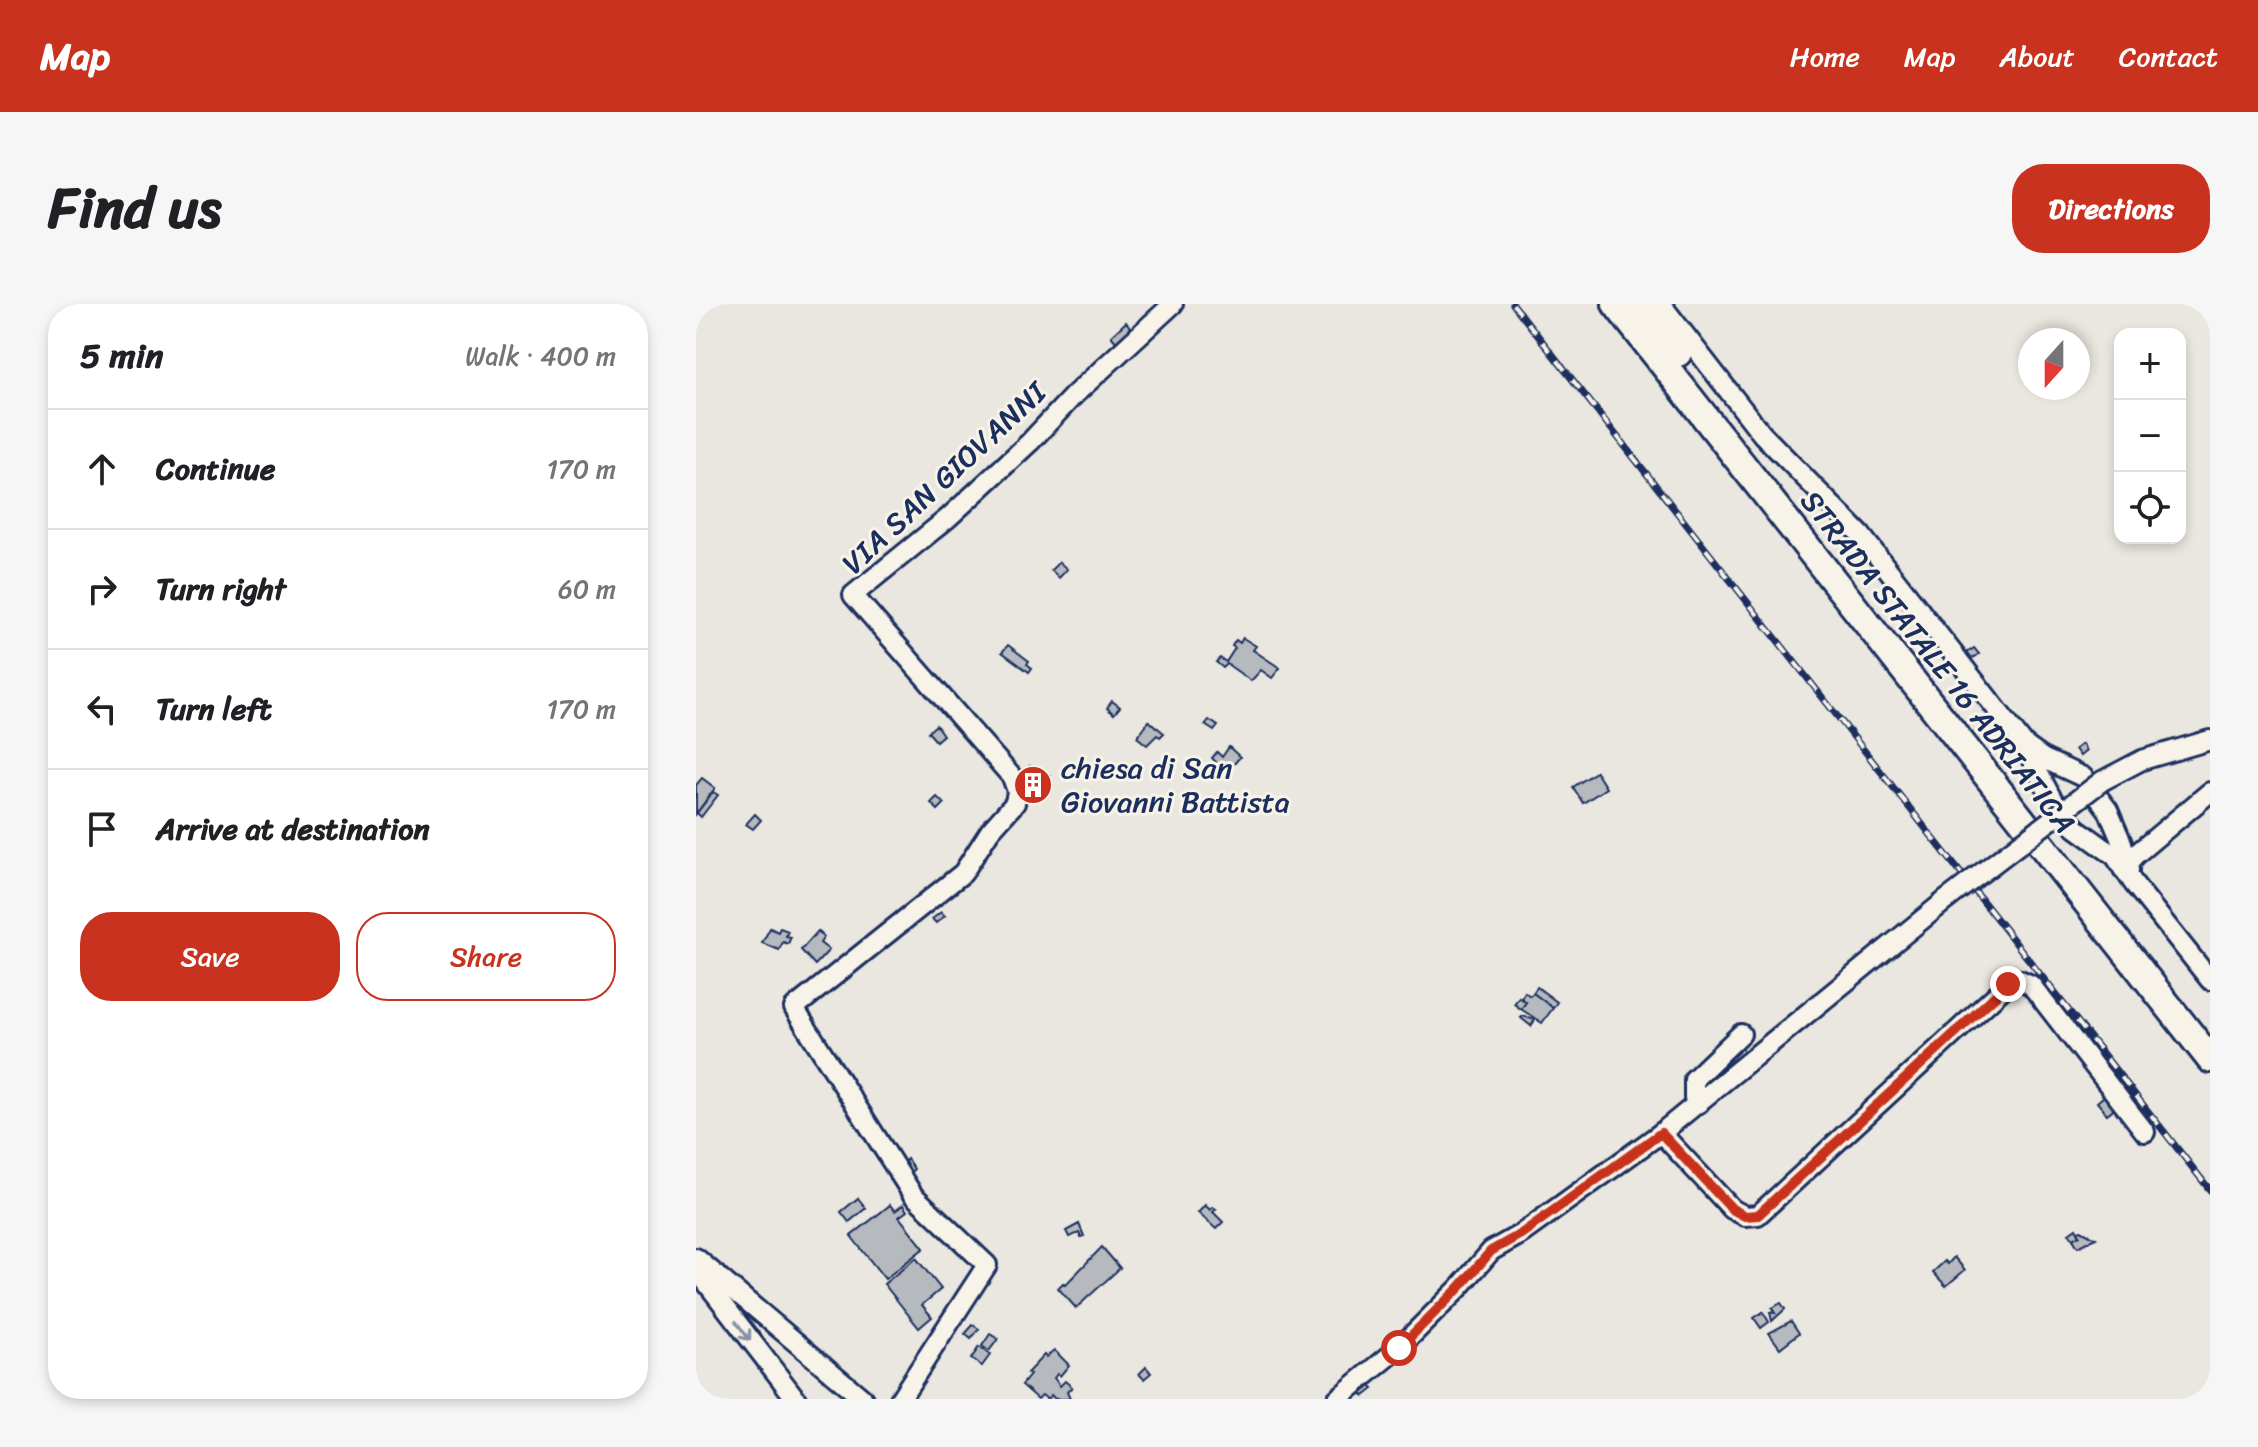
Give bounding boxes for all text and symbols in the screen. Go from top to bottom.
text: Map [40,23,110,90]
text: Home [1790,32,1860,81]
text: Map [1904,32,1955,81]
text: About [1999,32,2075,81]
text: Contact [2119,32,2218,81]
text: Find us [48,159,221,258]
button: Directions [2012,164,2210,253]
text: 5 min [80,326,163,386]
north arrow [2018,328,2090,400]
map controls [2114,328,2186,544]
button: + [2114,328,2186,400]
text: Walk · 400 m [465,333,616,379]
street label: VIA SAN GIOVANNI [829,366,1061,588]
button: − [2114,400,2186,472]
text: Continue [156,442,275,496]
text: 170 m [547,446,616,492]
icon: ahead [80,447,124,491]
button: locate [2114,472,2186,544]
street label: STRADA STATALE 16 ADRIATICA [1786,478,2090,846]
text: Turn right [156,562,286,616]
text: 60 m [558,566,616,612]
icon: right [80,567,124,611]
text: Turn left [156,682,272,736]
text: 170 m [547,686,616,732]
icon: left [80,687,124,731]
place label: chiesa di San Giovanni Battista [1061,741,1290,829]
building icon: chiesa di San Giovanni Battista [1012,764,1054,806]
text: Arrive at destination [156,802,430,856]
icon: arrive [80,807,124,851]
button: Save [80,912,340,1001]
button: Share [356,912,616,1001]
route end [1990,966,2026,1002]
one-way arrow [735,1320,752,1341]
route start [1381,1330,1417,1366]

